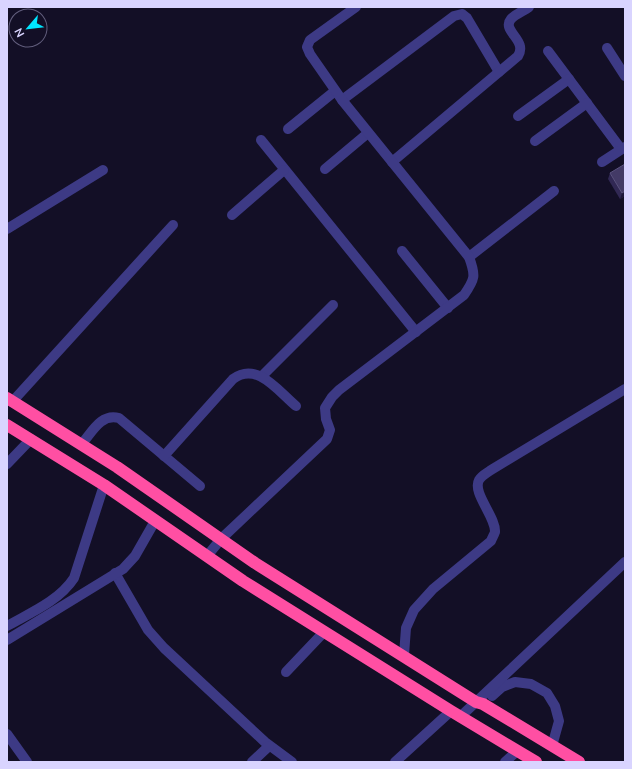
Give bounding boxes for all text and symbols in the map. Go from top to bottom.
north arrow [8,8,48,48]
text: N [11,26,27,40]

